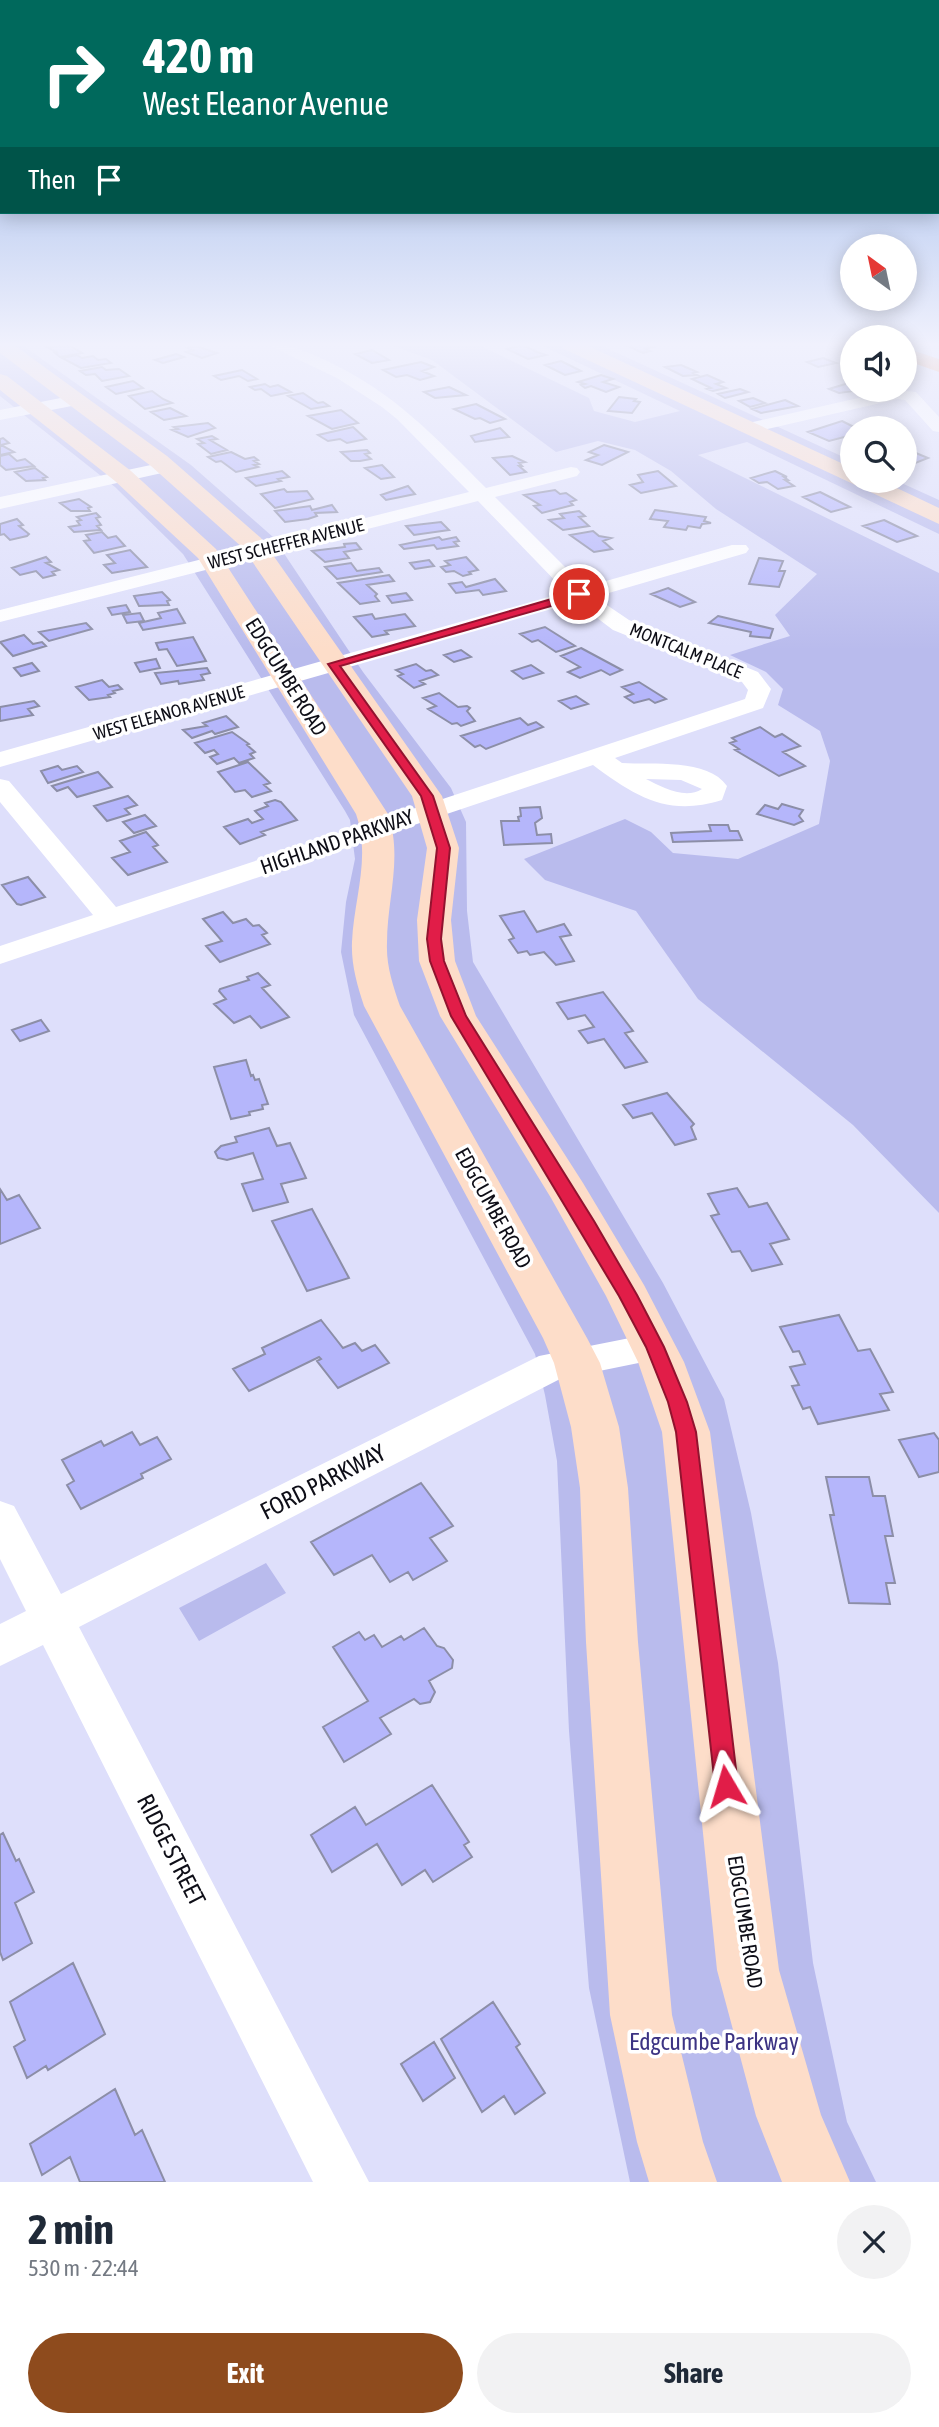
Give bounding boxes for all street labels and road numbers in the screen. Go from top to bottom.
street label: WEST SCHEFFER AVENUE [206,514,366,573]
street label: EDGCUMBE ROAD [241,613,333,740]
street label: MONTCALM PLACE [627,618,746,683]
street label: WEST ELEANOR AVENUE [91,681,247,744]
street label: HIGHLAND PARKWAY [257,803,417,878]
street label: EDGCUMBE ROAD [451,1143,537,1272]
street label: FORD PARKWAY [256,1438,390,1525]
street label: RIDGE STREET [132,1790,211,1910]
street label: EDGCUMBE ROAD [724,1854,768,1990]

